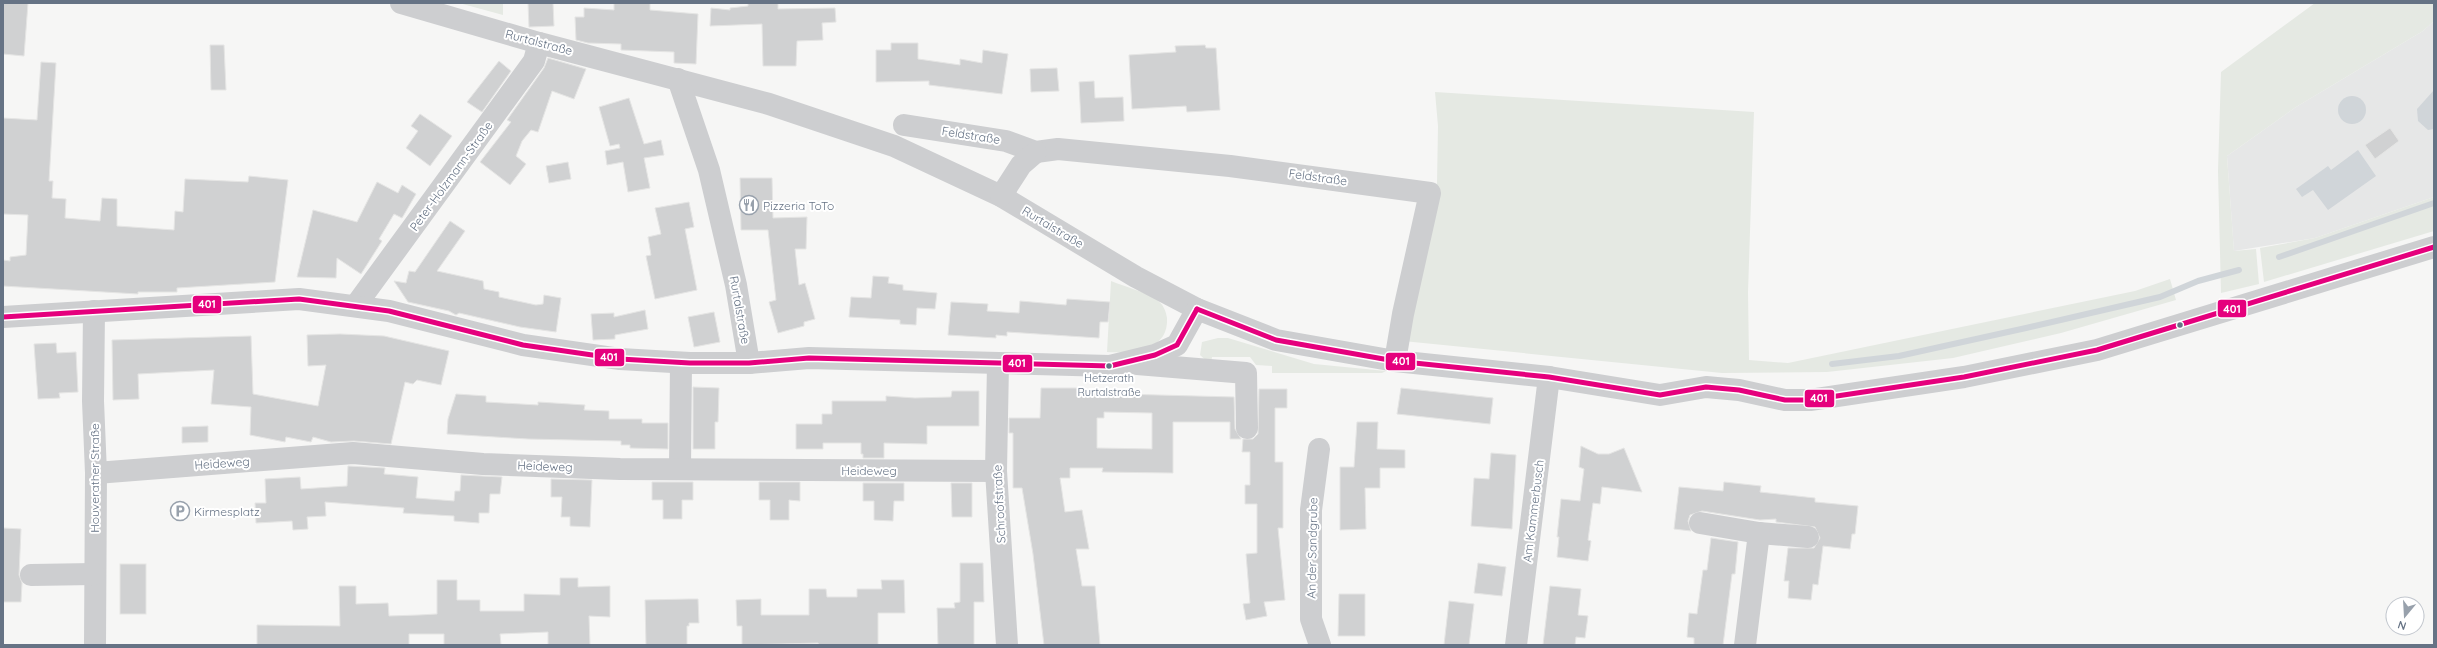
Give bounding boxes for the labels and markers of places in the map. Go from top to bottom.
restaurant icon: Pizzeria ToTo [738,194,760,216]
place label: Pizzeria ToTo [763,198,834,213]
unlabelled marker [2175,320,2185,330]
marker: Hetzerath Rurtalstraße [1104,361,1114,371]
place label: Hetzerath Rurtalstraße [1077,371,1141,399]
parking icon: Kirmesplatz [169,500,191,522]
place label: Kirmesplatz [194,504,260,519]

